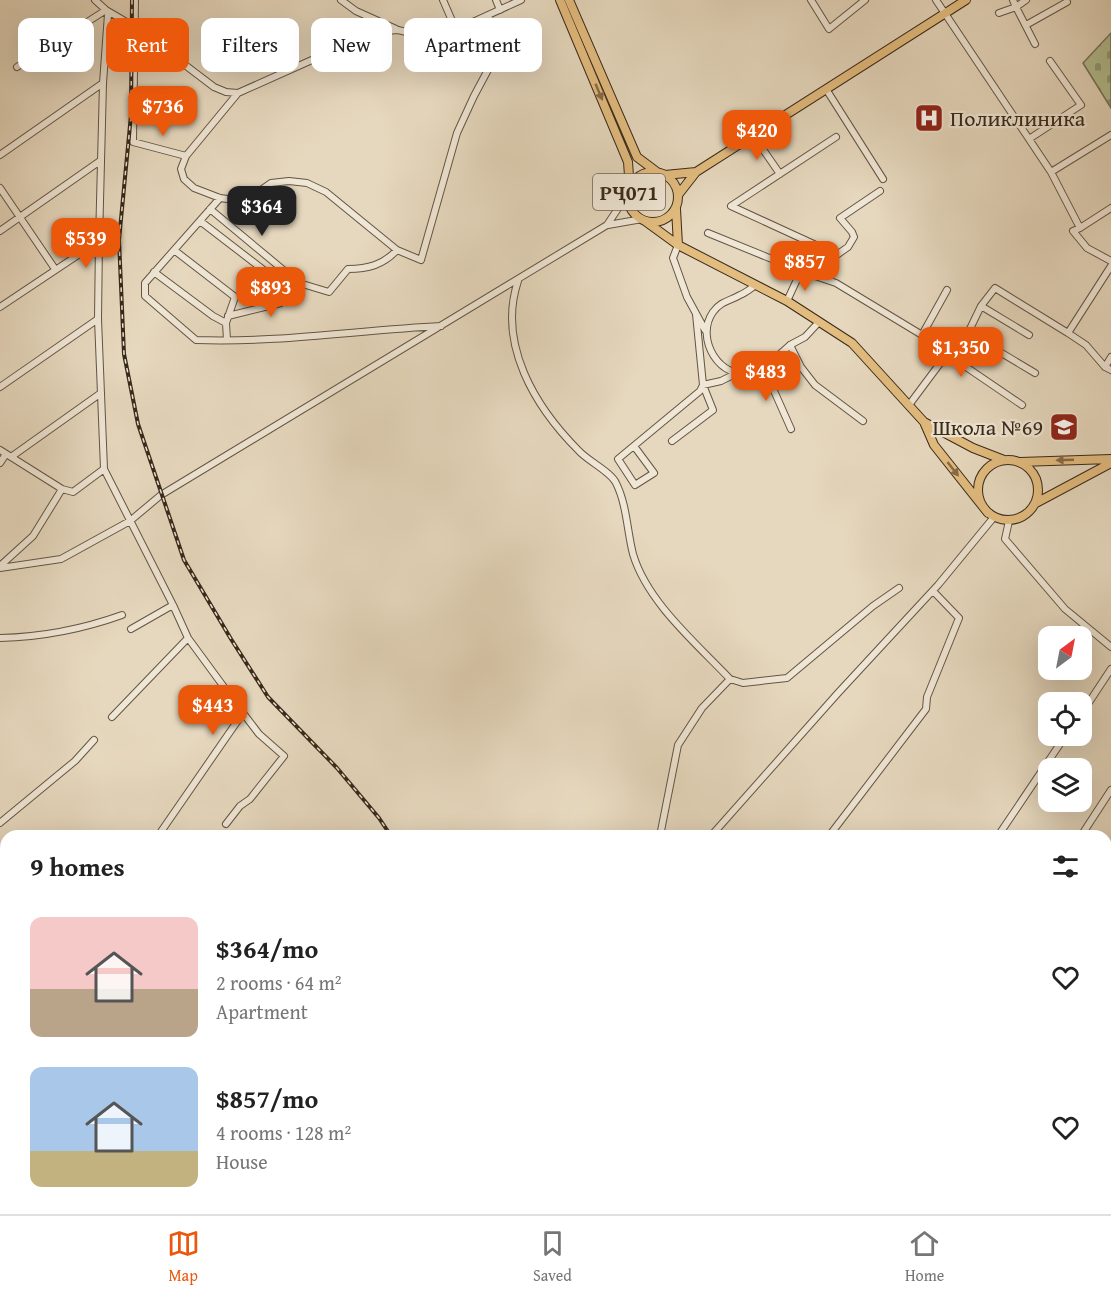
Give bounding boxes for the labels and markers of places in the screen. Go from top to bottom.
pin: $736 [127,86,199,137]
hospital icon: Поликлиника [913,102,945,134]
place label: Поликлиника [950,102,1086,134]
pin: $420 [721,110,793,161]
pin: $364 [226,186,298,237]
pin: $539 [50,218,122,269]
pin: $857 [769,241,841,292]
pin: $893 [235,267,307,318]
pin: $1,350 [912,327,1010,378]
pin: $483 [730,351,802,402]
place label: Школа №69 [932,411,1043,443]
school or university icon: Школа №69 [1048,411,1080,443]
pin: $443 [177,685,249,736]

